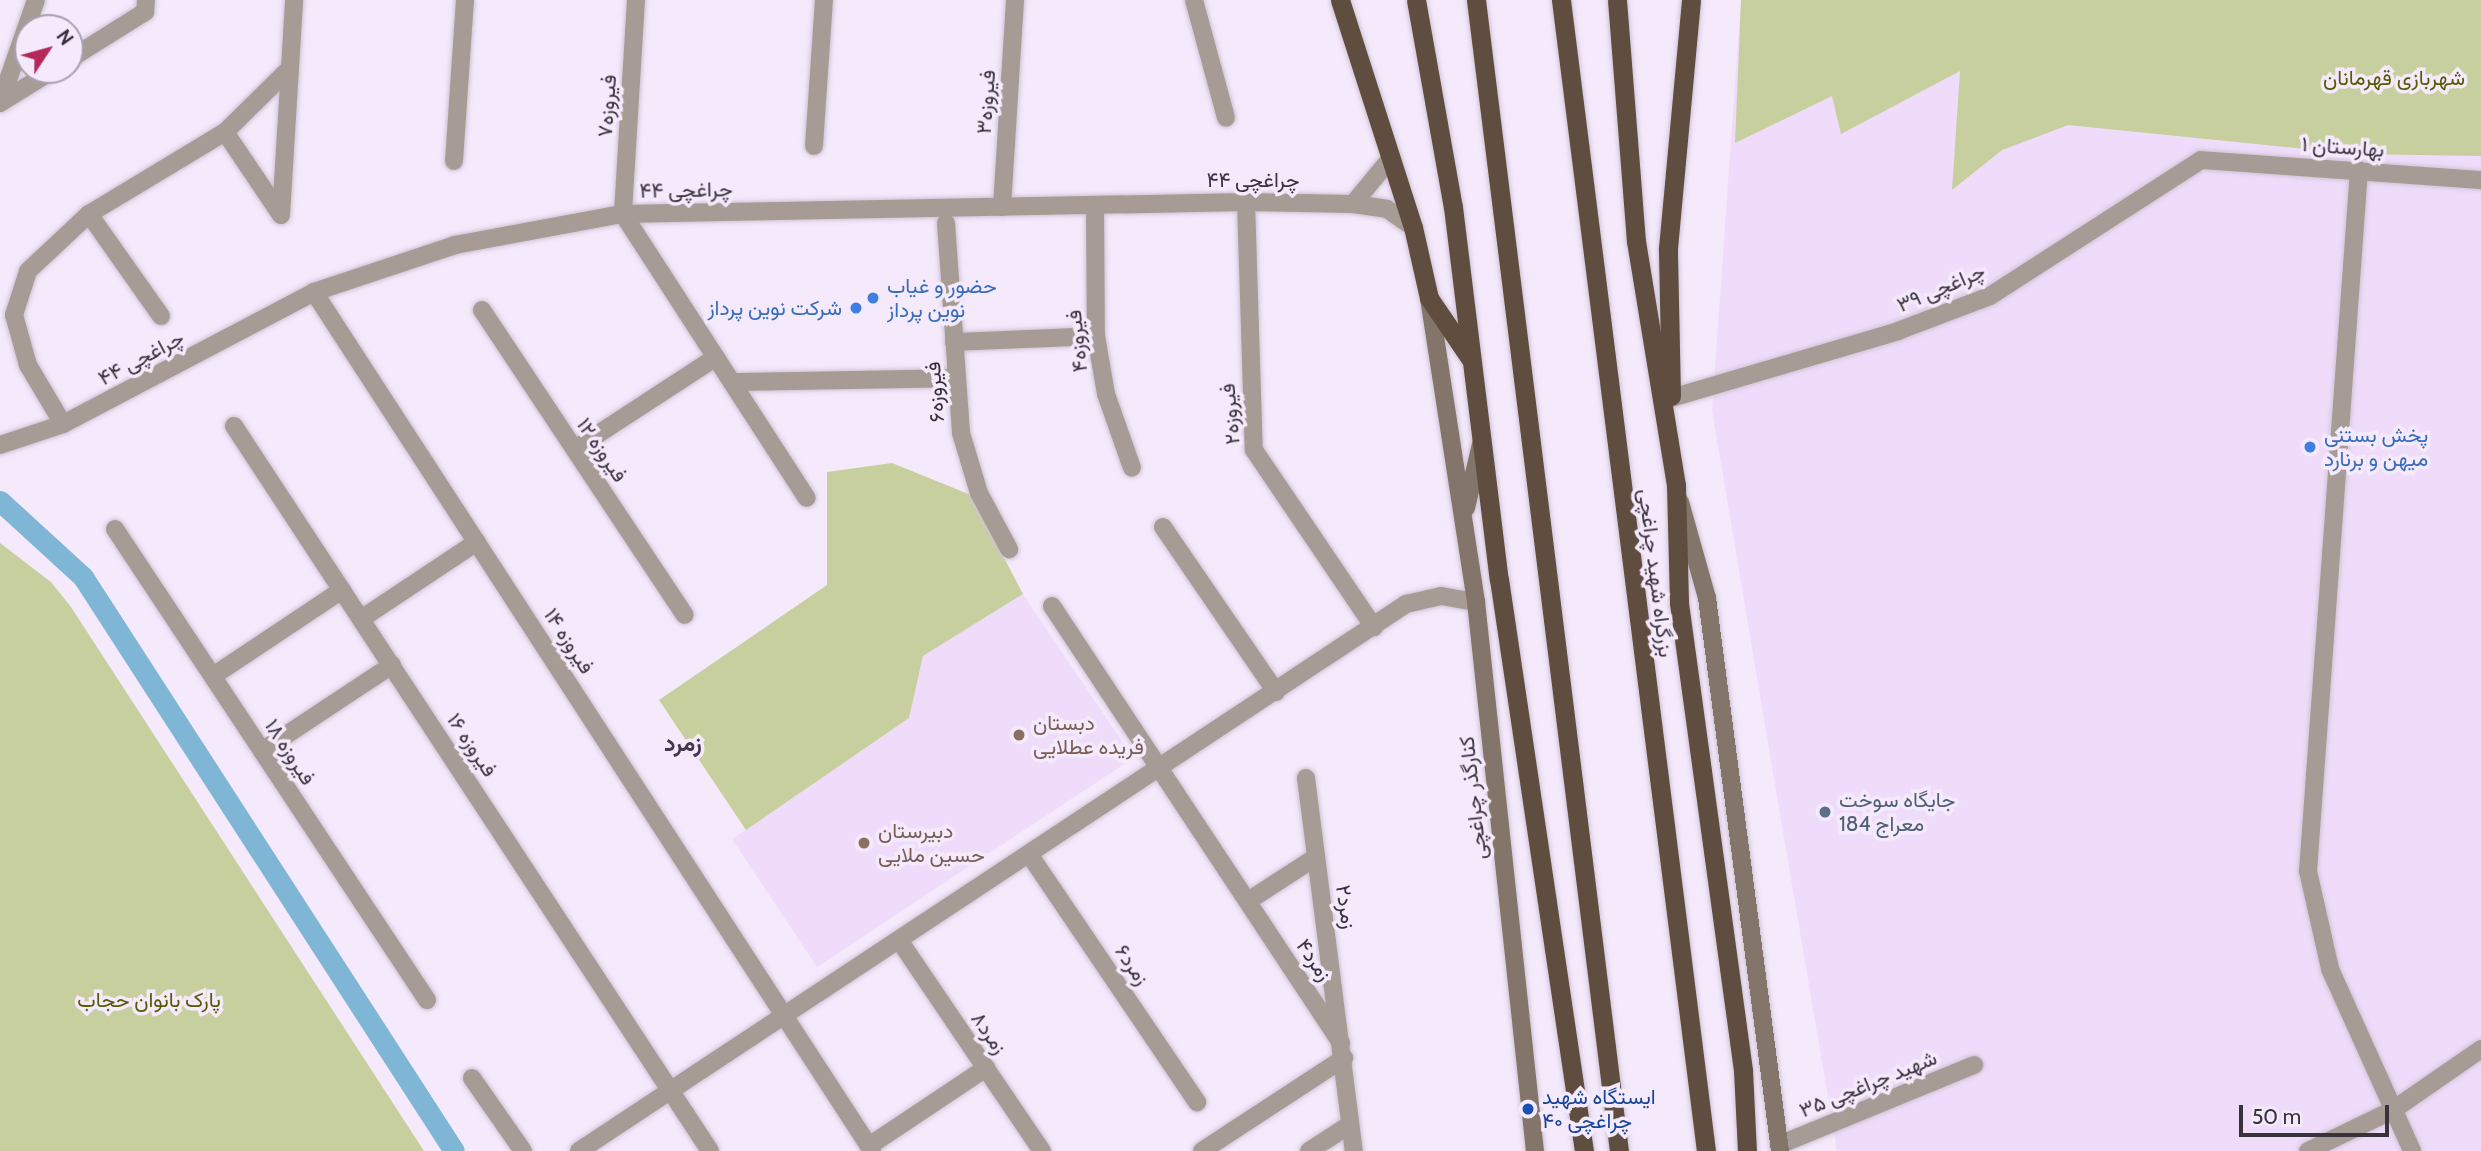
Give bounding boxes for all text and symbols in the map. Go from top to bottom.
north arrow [14,14,84,84]
text: N [52,25,78,50]
park label: شهربازی قهرمانان [2323,65,2465,91]
street label: فیروزه۳ [971,69,1001,135]
street label: فیروزه۷ [592,74,622,138]
street label: بهارستان ۱ [2301,132,2385,162]
street label: چراغچی ۴۴ [1206,167,1300,193]
street label: چراغچی ۴۴ [639,177,733,203]
street label: چراغچی ۳۹ [1893,258,1989,318]
place label: حضور و غیاب نوین پرداز [887,273,997,323]
marker: حضور و غیاب نوین پرداز [865,290,881,306]
place label: شرکت نوین پرداز [707,295,842,321]
marker: شرکت نوین پرداز [848,300,864,316]
street label: فیروزه۴ [1061,309,1093,373]
street label: چراغچی ۴۴ [94,325,188,391]
street label: فیروزه۶ [920,361,950,423]
street label: فیروزه۲ [1215,382,1245,446]
street label: فیروزه ۱۲ [571,413,633,487]
place label: پخش بستنی میهن و برنارد [2324,422,2428,472]
marker: پخش بستنی میهن و برنارد [2302,439,2318,455]
street label: بزرگراه شهید چراغچی [1633,487,1679,659]
street label: فیروزه ۱۴ [539,603,599,679]
street label: فیروزه ۱۶ [442,708,502,782]
place label: دبستان فریده عطلایی [1033,710,1144,760]
street label: فیروزه ۱۸ [259,714,321,790]
marker: دبستان فریده عطلایی [1011,727,1027,743]
district label: زمرد [664,729,702,757]
street label: کنارگذر چراغچی [1454,735,1492,861]
place label: جایگاه سوخت 184 معراج [1839,787,1955,837]
marker: جایگاه سوخت 184 معراج [1817,804,1833,820]
place label: دبیرستان حسین ملایی [878,818,985,868]
marker: دبیرستان حسین ملایی [856,835,872,851]
street label: زمرد۲ [1330,883,1362,931]
street label: زمرد۴ [1291,934,1337,986]
street label: زمرد۶ [1109,940,1155,990]
park label: پارک بانوان حجاب [77,987,221,1013]
street label: زمرد۸ [966,1007,1012,1059]
street label: شهید چراغچی ٣۵ [1796,1045,1940,1123]
place label: ایستگاه شهید چراغچی ۴۰ [1542,1084,1656,1134]
scale bar [2243,1092,2394,1136]
marker: ایستگاه شهید چراغچی ۴۰ [1520,1101,1536,1117]
text: 50 m [2252,1104,2301,1129]

